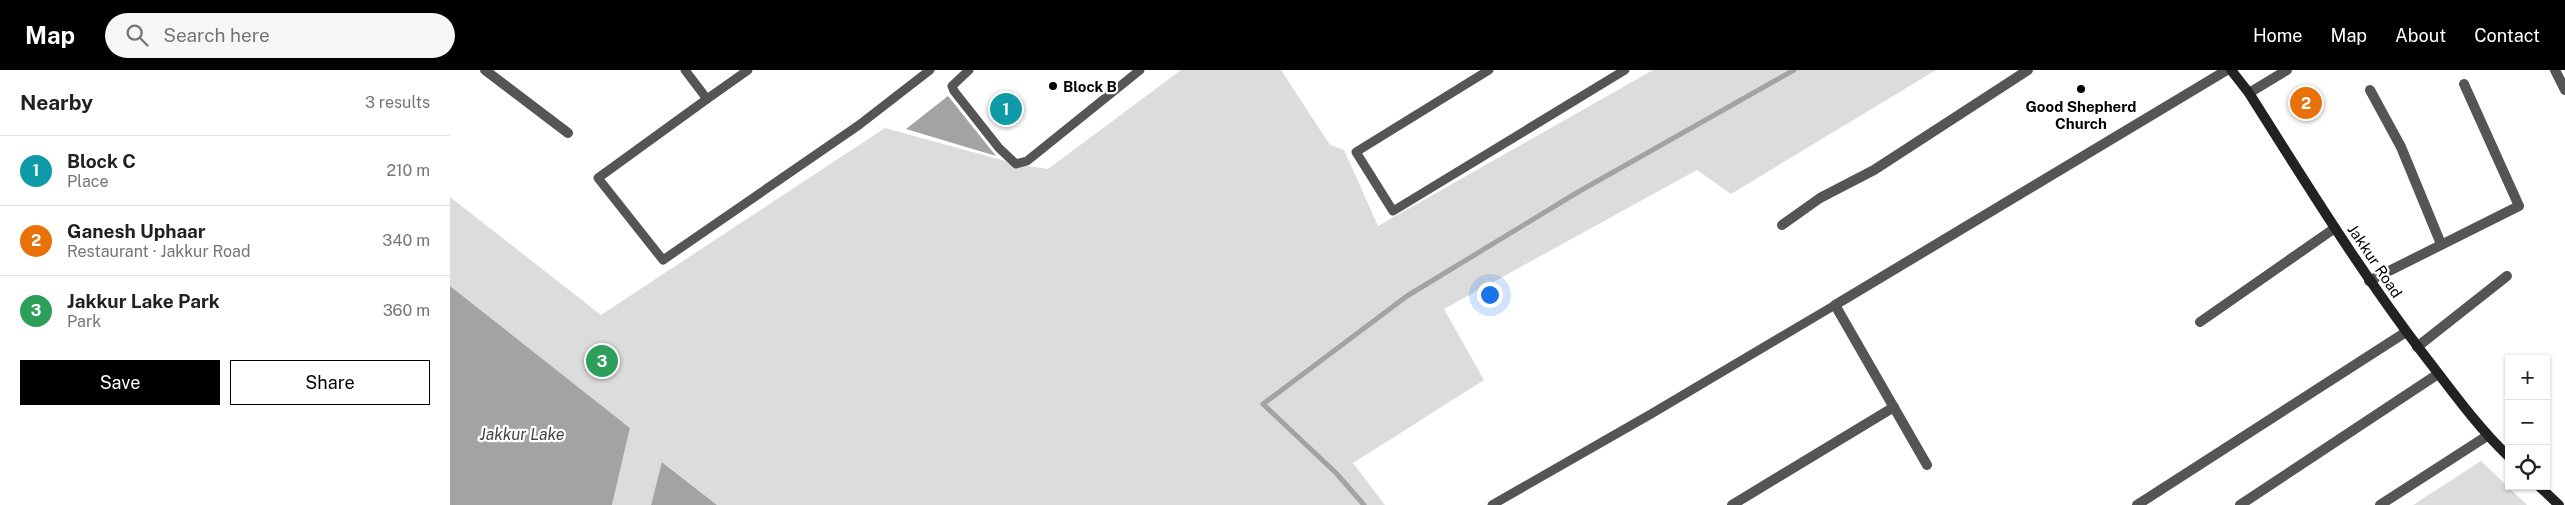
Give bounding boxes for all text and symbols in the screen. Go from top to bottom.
search box [105,13,455,58]
text: Map [25,21,75,49]
icon: search [123,21,151,49]
text: Search here [163,24,270,46]
text: Home [2253,25,2303,46]
text: Map [2331,25,2367,46]
text: About [2395,25,2446,46]
text: Contact [2474,25,2540,46]
place label: Block B [1063,78,1117,95]
marker: Block B [1047,80,1059,92]
marker: Good Shepherd Church [2075,83,2087,95]
pin: 2 [2290,84,2322,122]
text: Nearby [20,90,93,115]
pin: 1 [990,90,1022,128]
text: 3 results [365,93,430,112]
place label: Good Shepherd Church [2025,98,2137,132]
text: Block C [67,150,136,172]
text: 1 [33,161,39,180]
text: 210 m [386,161,430,180]
text: Place [67,172,109,191]
text: Ganesh Uphaar [67,220,206,242]
street label: Jakkur Road [2344,221,2406,301]
text: 2 [31,231,41,250]
text: 340 m [382,231,430,250]
text: Restaurant · Jakkur Road [67,242,250,261]
your location [1477,282,1503,308]
text: Jakkur Lake Park [67,290,220,312]
text: 3 [31,301,41,320]
text: 360 m [383,301,430,320]
text: Park [67,312,101,331]
pin: 3 [586,342,618,380]
map controls [2505,355,2550,490]
button: + [2505,355,2550,400]
button: Save [20,360,220,405]
button: Share [230,360,430,405]
button: − [2505,400,2550,445]
water label: Jakkur Lake [480,425,565,444]
button: locate [2505,445,2550,490]

